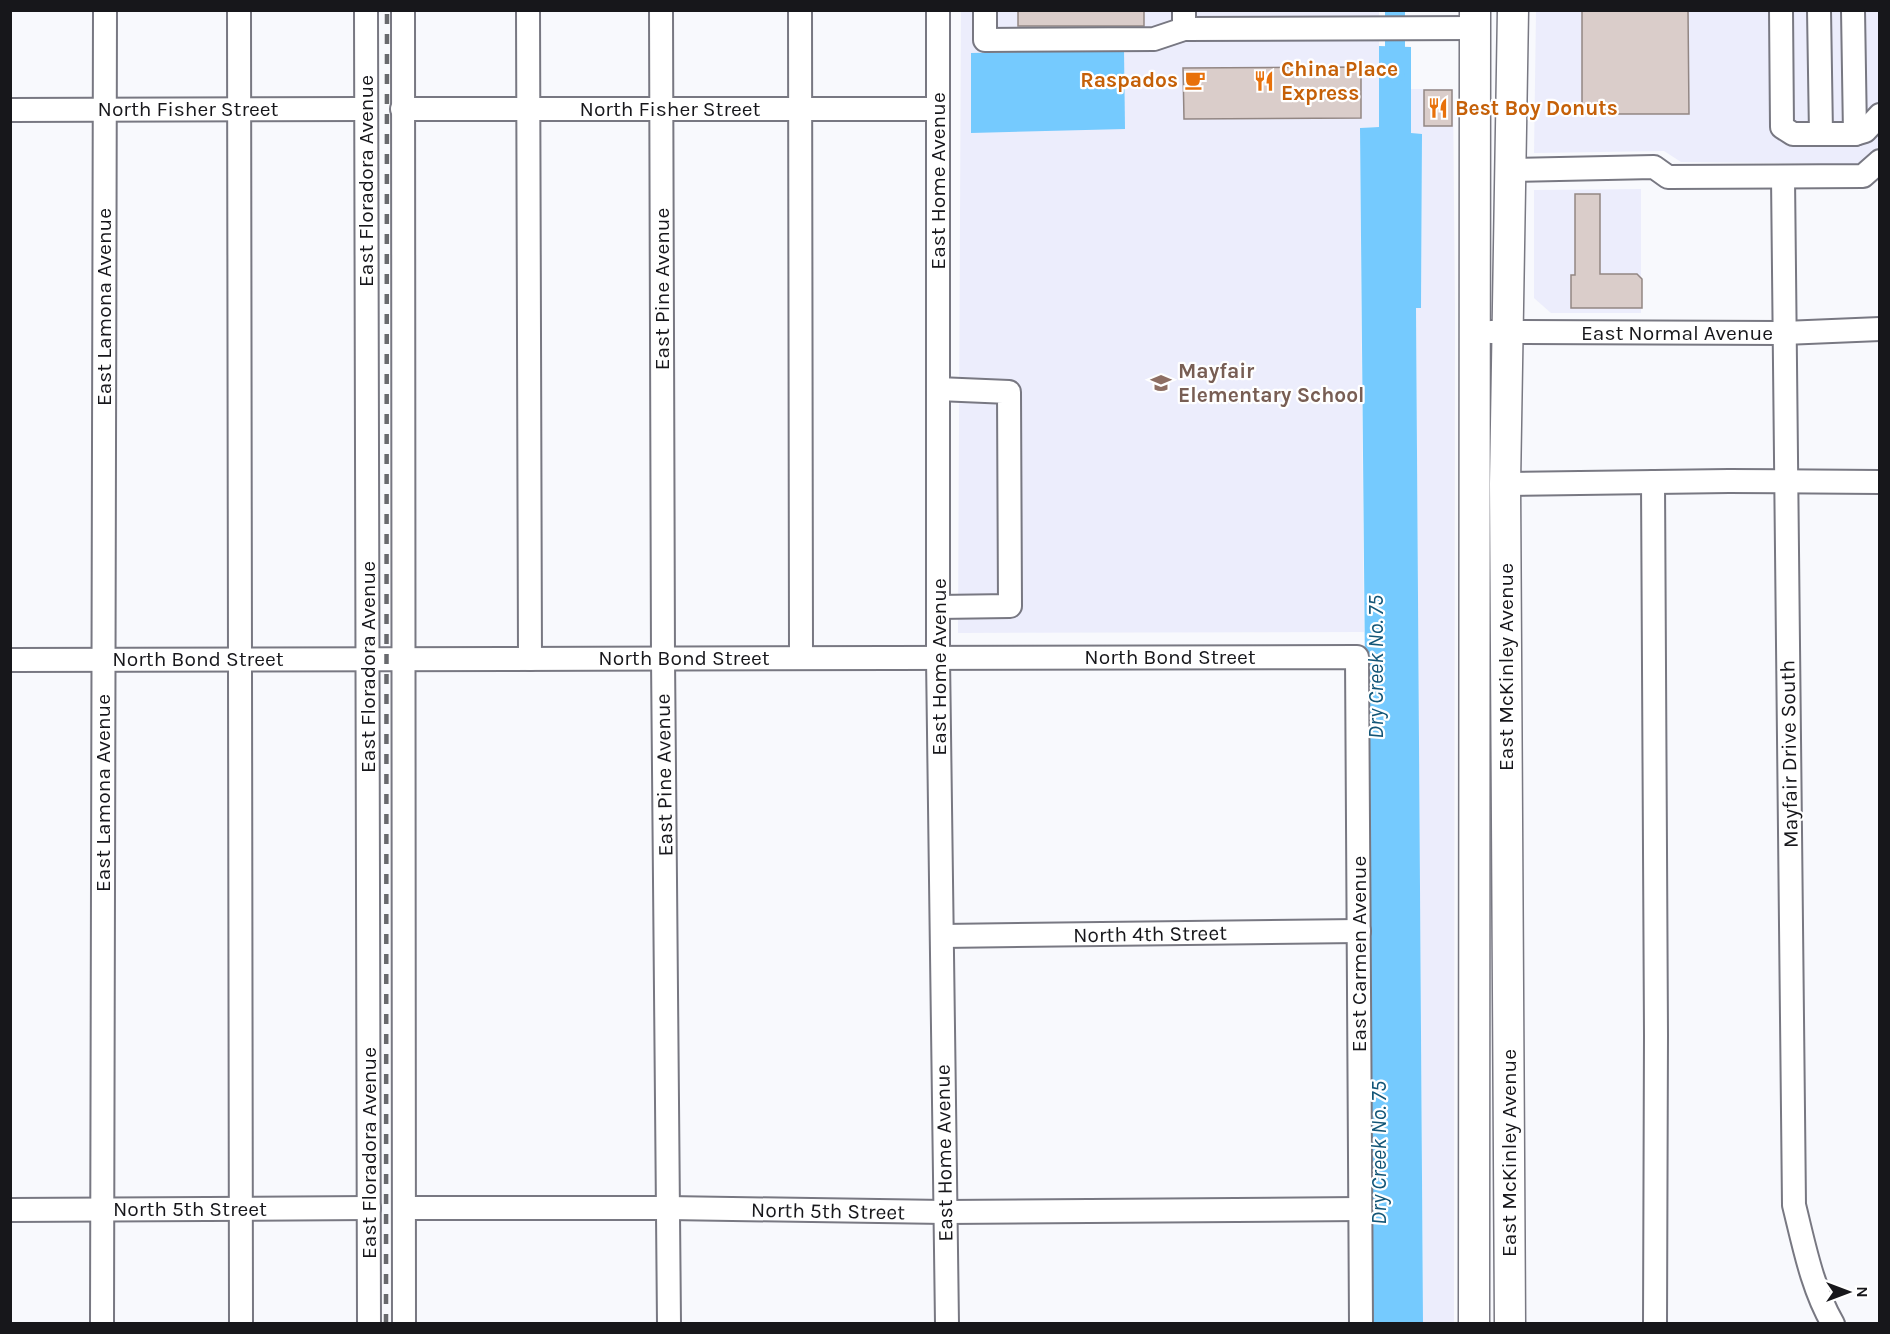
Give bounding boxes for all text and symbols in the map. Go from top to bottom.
place label: China Place Express [1281,57,1398,105]
place label: Raspados [1080,68,1178,92]
cafe icon: Raspados [1183,68,1207,92]
restaurant icon: China Place Express [1252,69,1276,93]
street label: East Floradora Avenue [354,75,378,287]
street label: East Home Avenue [926,92,950,270]
restaurant icon: Best Boy Donuts [1426,96,1450,120]
place label: Best Boy Donuts [1455,96,1618,120]
street label: North Fisher Street [98,97,279,121]
street label: North Fisher Street [580,97,761,121]
street label: East Lamona Avenue [92,208,116,406]
street label: East Pine Avenue [650,208,674,370]
street label: East Normal Avenue [1581,321,1773,345]
place label: Mayfair Elementary School [1178,359,1364,407]
school or university icon: Mayfair Elementary School [1149,371,1173,395]
street label: East Floradora Avenue [356,561,380,773]
street label: East McKinley Avenue [1494,563,1518,771]
street label: East Home Avenue [927,578,951,756]
water label: Dry Creek No. 75 [1363,595,1389,739]
street label: North Bond Street [1084,645,1256,669]
street label: North Bond Street [598,646,770,670]
street label: North Bond Street [112,647,284,671]
street label: Mayfair Drive South [1775,660,1803,848]
street label: East Pine Avenue [651,693,677,857]
street label: East Lamona Avenue [91,694,115,892]
street label: East Carmen Avenue [1347,856,1371,1052]
street label: North 4th Street [1073,921,1227,947]
street label: East Floradora Avenue [357,1047,381,1259]
street label: East McKinley Avenue [1497,1049,1521,1257]
street label: East Home Avenue [930,1064,958,1242]
water label: Dry Creek No. 75 [1366,1081,1392,1225]
street label: North 5th Street [113,1197,267,1221]
street label: North 5th Street [751,1198,905,1224]
north arrow [1818,1262,1878,1322]
text: N [1853,1286,1872,1298]

